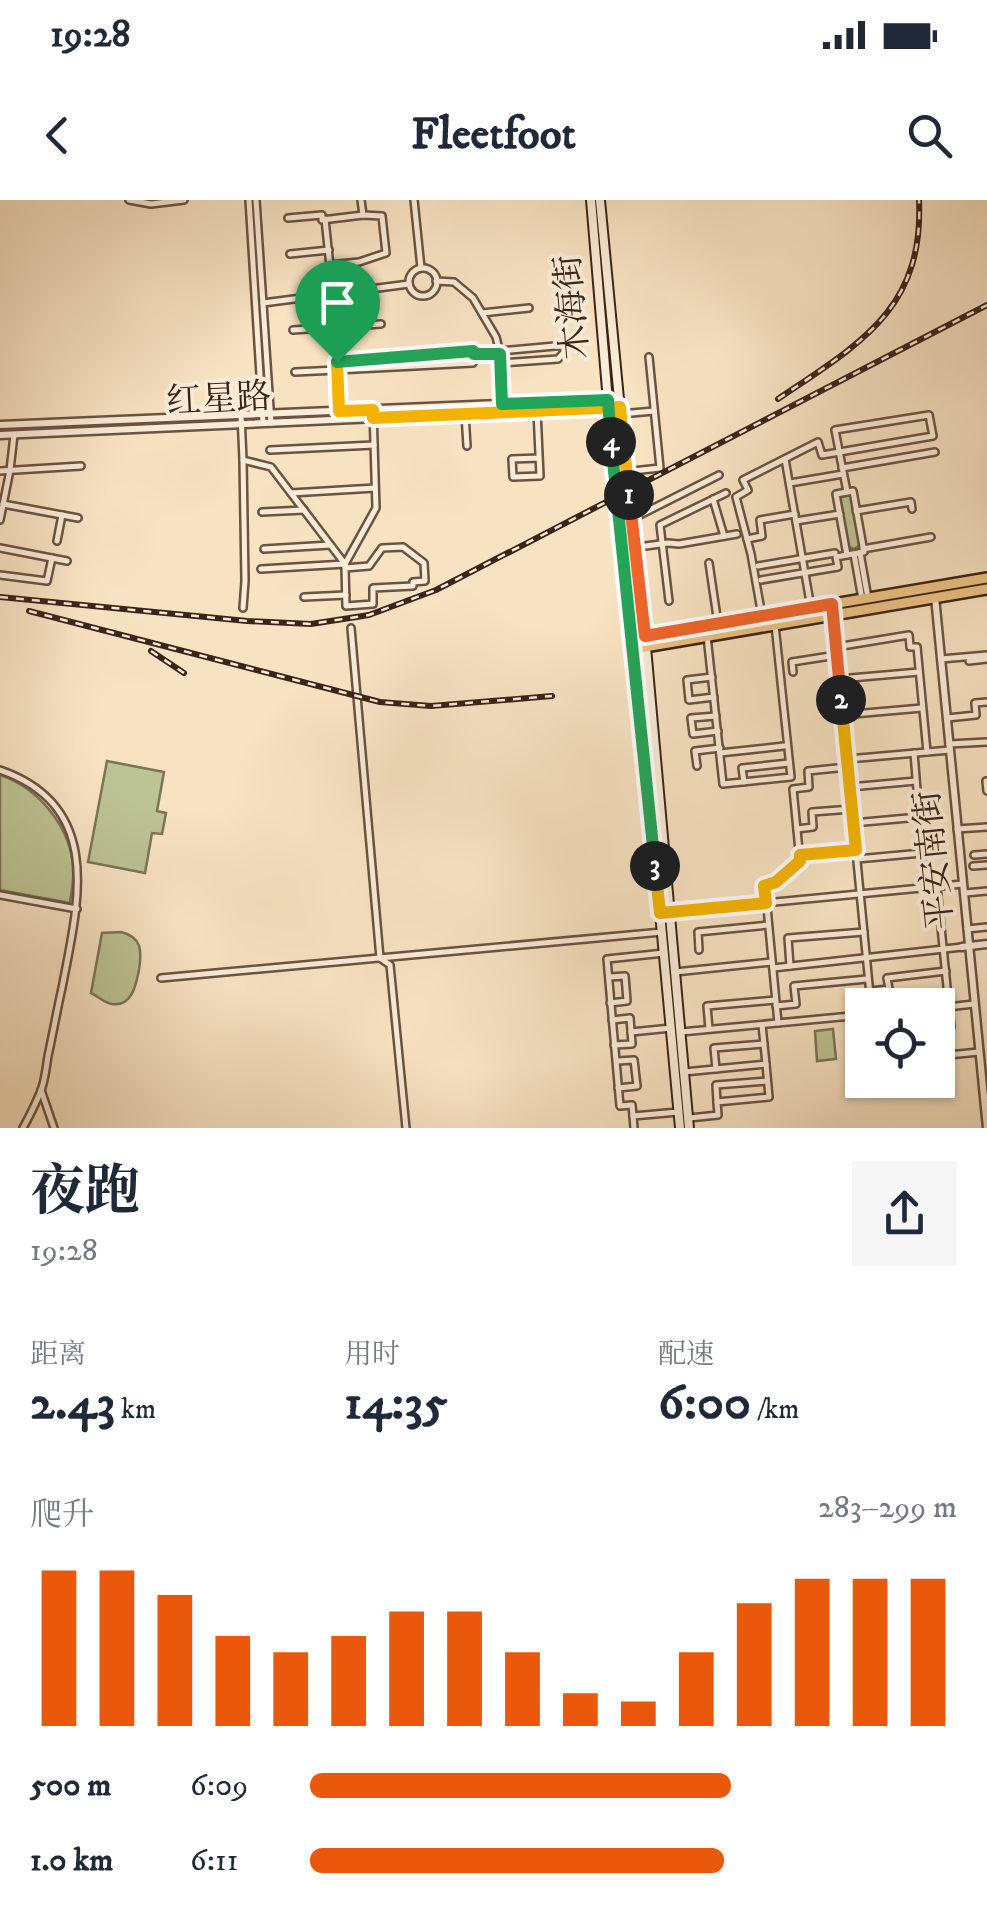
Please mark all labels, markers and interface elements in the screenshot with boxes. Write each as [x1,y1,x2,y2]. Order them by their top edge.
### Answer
text: 19:28 [50,11,130,59]
text: Fleetfoot [411,107,576,163]
icon: back [30,108,85,163]
icon: search [902,108,957,163]
street label: 木海街 [547,253,599,361]
pin [295,260,380,363]
icon: arrive [310,275,365,330]
street label: 红星路 [165,375,273,425]
pin: 4 [586,417,636,467]
text: 4 [603,424,619,459]
pin: 1 [604,470,654,520]
text: 1 [624,477,634,512]
pin: 2 [816,675,866,725]
text: 2 [834,682,848,717]
street label: 平安南街 [906,788,964,932]
pin: 3 [630,841,680,891]
text: 3 [650,848,660,883]
map controls [845,988,955,1098]
button: locate [845,988,955,1098]
text: 夜跑 [30,1159,140,1228]
button: share [852,1161,957,1266]
text: 19:28 [30,1231,98,1271]
text: 距离 [30,1337,86,1372]
text: 用时 [344,1337,400,1372]
text: 配速 [658,1337,714,1372]
text: 2.43 [30,1372,115,1435]
text: 14:35 [344,1372,448,1435]
text: 6:00 [658,1372,751,1435]
text: km [115,1392,156,1427]
text: /km [751,1392,799,1427]
text: 283–299 m [818,1488,957,1528]
text: 爬升 [30,1496,94,1536]
text: 500 m [30,1766,111,1806]
text: 6:09 [190,1766,248,1806]
text: 1.0 km [30,1841,113,1881]
text: 6:11 [190,1841,239,1881]

